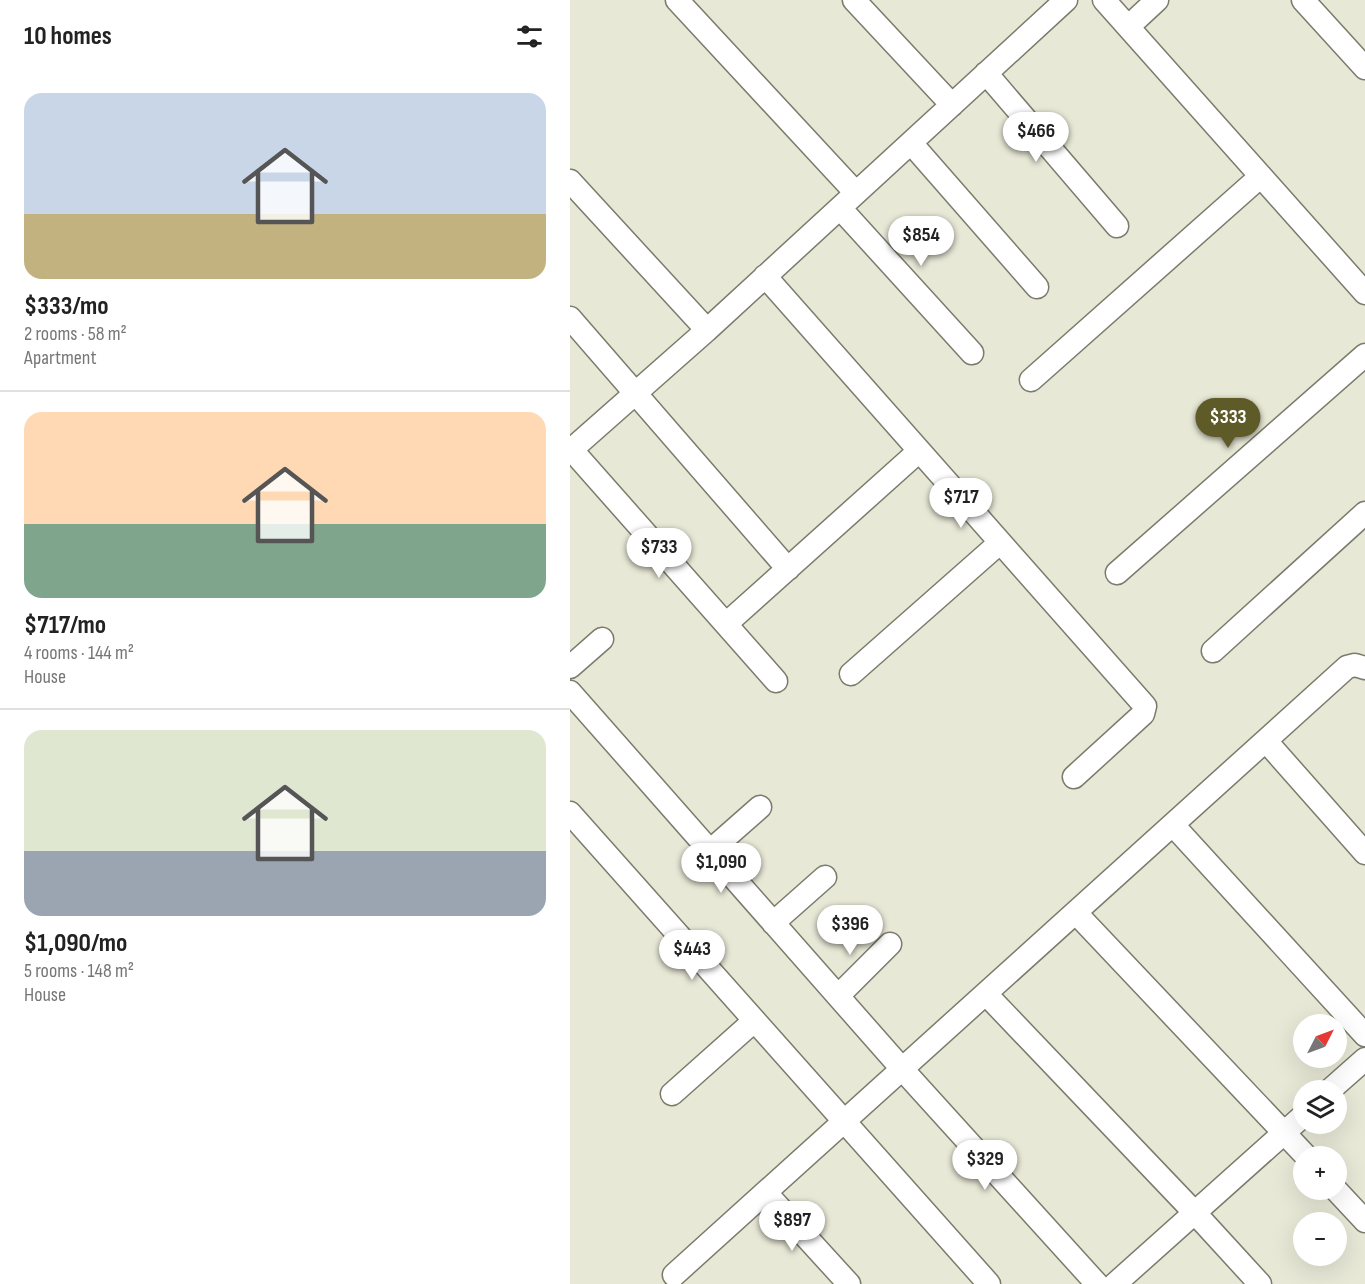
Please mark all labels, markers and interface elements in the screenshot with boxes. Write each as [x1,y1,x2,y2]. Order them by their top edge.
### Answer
icon: filters [513,20,546,53]
text: 10 homes [24,21,112,52]
pin: $466 [1000,112,1072,163]
text: $466 [1017,119,1055,143]
icon: home [231,132,339,240]
pin: $854 [885,216,957,267]
text: $854 [902,223,940,247]
text: $333/mo [24,291,109,322]
text: 2 rooms · 58 m² [24,322,127,346]
text: Apartment [24,346,97,370]
pin: $333 [1192,398,1264,449]
text: $333 [1209,405,1247,429]
icon: home [231,451,339,559]
pin: $717 [925,478,997,529]
text: $717 [943,485,979,509]
pin: $733 [623,528,695,579]
text: $733 [641,535,677,559]
text: $717/mo [24,610,106,641]
text: 4 rooms · 144 m² [24,641,134,665]
text: House [24,665,66,689]
icon: home [231,769,339,877]
pin: $1,090 [672,843,770,894]
text: $1,090 [695,850,747,874]
pin: $396 [814,905,886,956]
text: $396 [831,912,869,936]
text: $1,090/mo [24,928,127,959]
pin: $443 [656,930,728,981]
text: $443 [673,937,711,961]
text: 5 rooms · 148 m² [24,959,134,983]
text: House [24,983,66,1007]
north arrow [1293,1014,1347,1068]
map controls [1293,1014,1347,1266]
button: layers [1293,1080,1347,1134]
pin: $329 [949,1140,1021,1191]
button: + [1293,1146,1347,1200]
text: $329 [966,1147,1004,1171]
pin: $897 [756,1201,828,1252]
text: $897 [773,1208,811,1232]
button: − [1293,1212,1347,1266]

